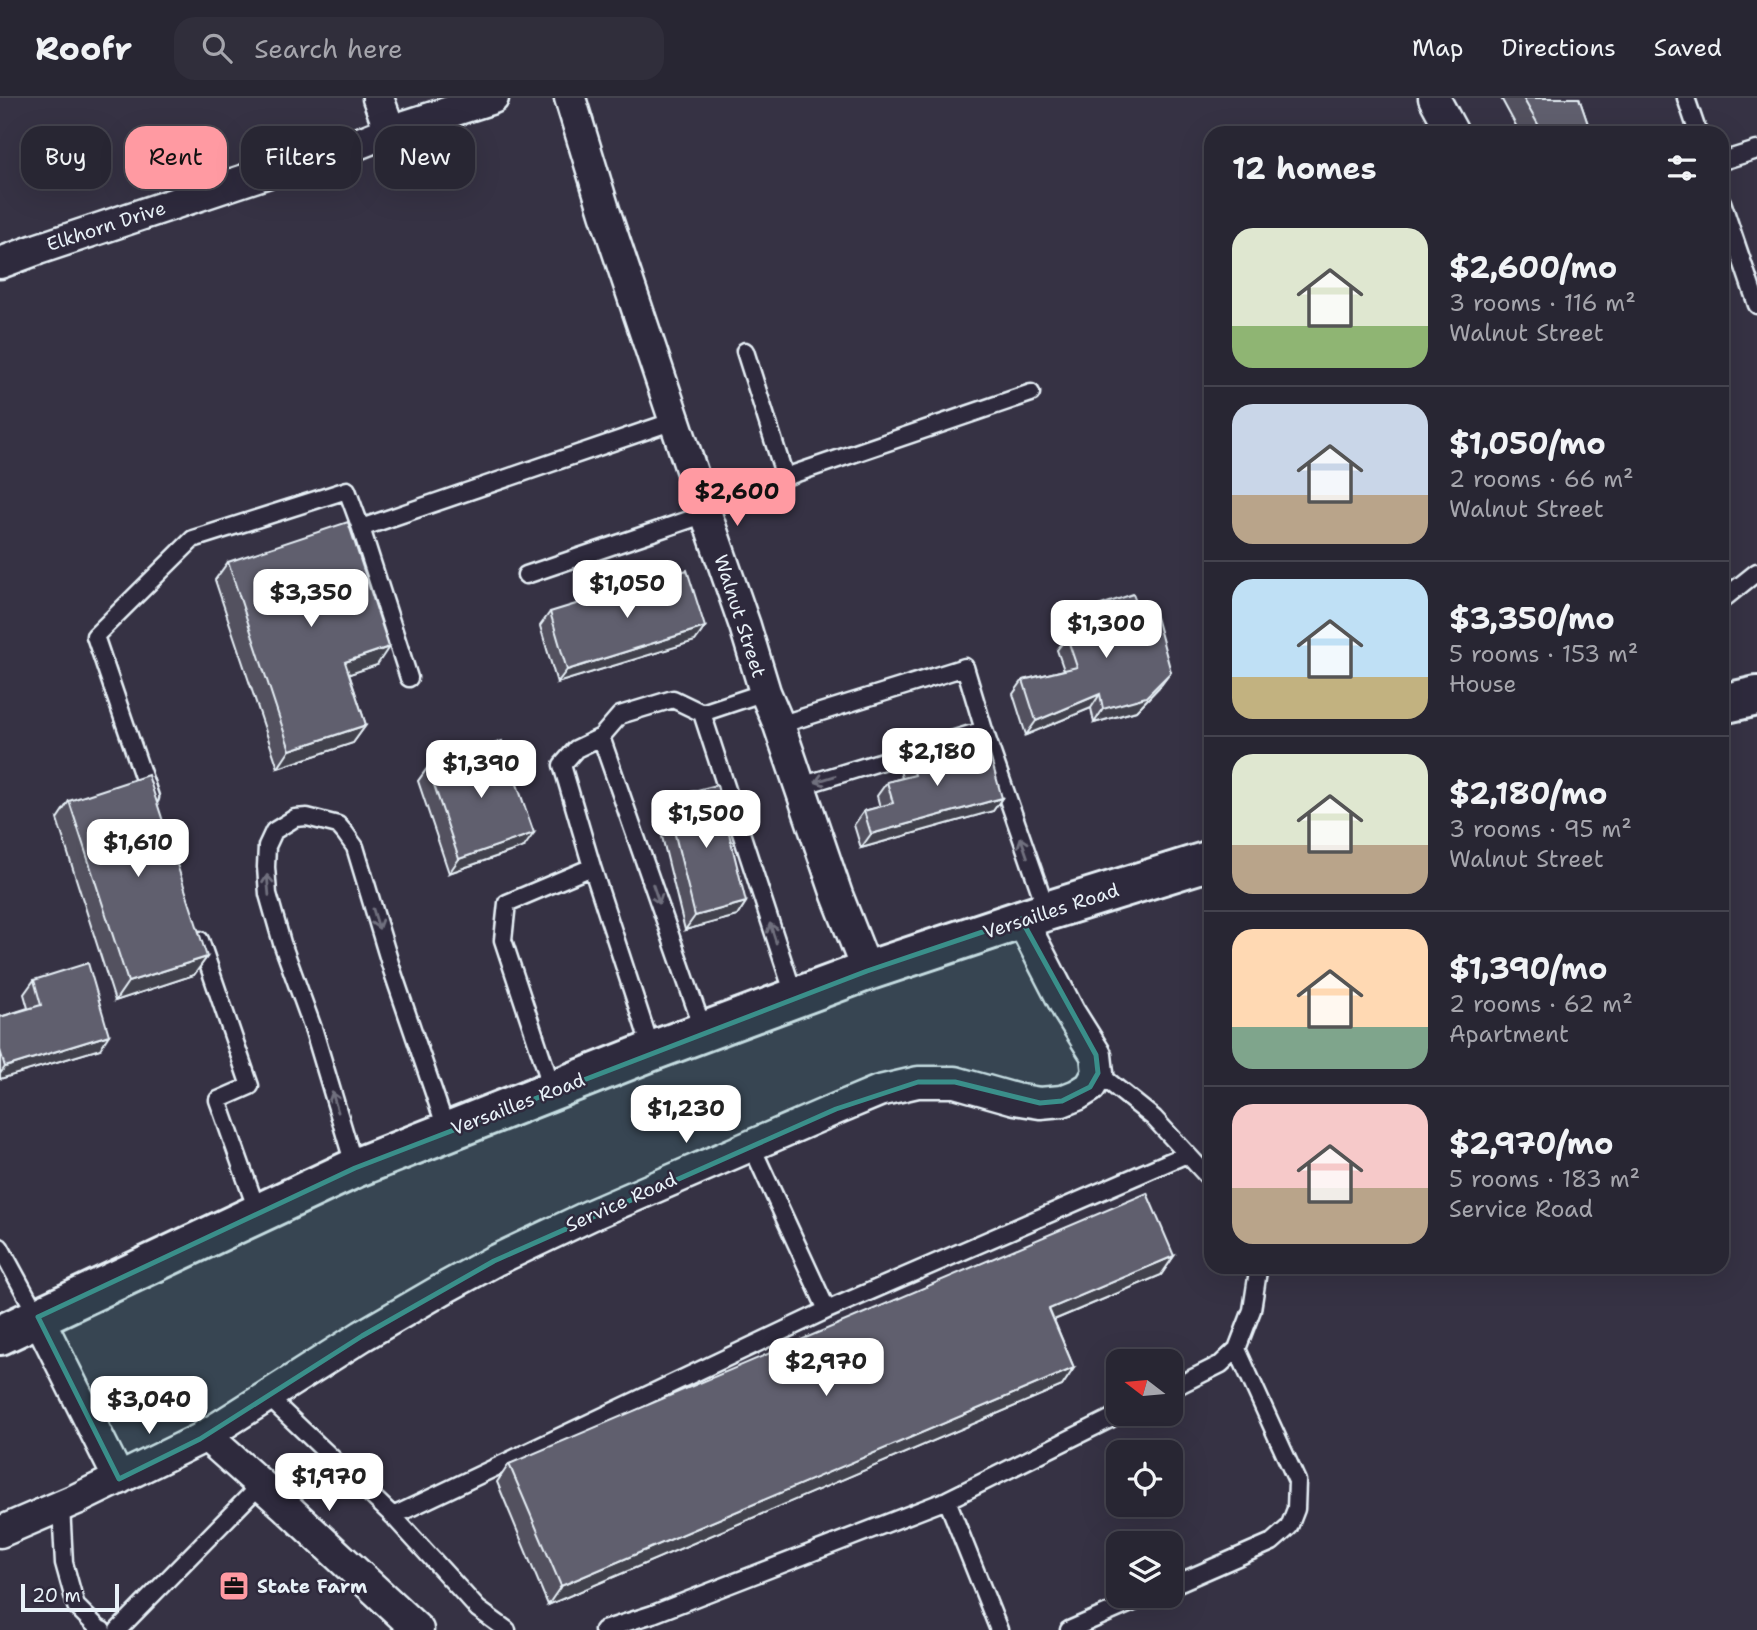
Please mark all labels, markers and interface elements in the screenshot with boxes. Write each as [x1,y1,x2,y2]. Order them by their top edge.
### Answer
search box [174,17,664,80]
text: Roofr [35,26,132,71]
icon: search [198,29,236,67]
text: Search here [254,31,403,66]
text: Map [1412,32,1463,64]
text: Directions [1501,32,1616,64]
text: Saved [1654,32,1722,64]
chip: Buy [21,126,111,189]
chip: Rent [125,126,227,189]
chip: Filters [241,126,361,189]
chip: New [375,126,475,189]
text: 12 homes [1232,148,1376,189]
icon: filters [1663,149,1701,187]
street label: Elkhorn Drive [43,195,169,257]
text: $2,600/mo [1449,247,1617,288]
icon: home [1288,256,1372,340]
text: 3 rooms · 116 m² [1449,288,1636,318]
text: Walnut Street [1449,318,1604,348]
text: $1,050/mo [1449,423,1606,464]
icon: home [1288,432,1372,516]
text: 2 rooms · 66 m² [1449,464,1634,494]
pin: $2,600 [680,468,794,528]
text: $2,600 [694,476,780,506]
text: Walnut Street [1449,494,1604,524]
street label: Walnut Street [708,551,772,681]
pin: $1,050 [570,560,684,620]
text: $1,050 [589,568,665,598]
pin: $3,350 [254,570,368,629]
text: $3,350 [269,577,353,607]
text: $3,350/mo [1449,598,1615,639]
pin: $1,300 [1049,601,1163,660]
icon: home [1288,607,1372,691]
text: $1,300 [1067,608,1145,638]
text: 5 rooms · 153 m² [1449,639,1638,669]
text: House [1449,669,1517,699]
pin: $2,180 [880,728,994,788]
text: $2,180 [898,736,976,766]
pin: $1,390 [424,740,538,800]
text: $1,390 [442,748,520,778]
one-way arrow [814,773,836,786]
text: $2,180/mo [1449,773,1608,814]
icon: home [1288,782,1372,866]
pin: $1,500 [649,790,763,850]
text: $1,500 [667,798,745,828]
text: 3 rooms · 95 m² [1449,814,1632,844]
pin: $1,610 [81,820,195,879]
text: $1,610 [103,827,173,857]
one-way arrow [1017,836,1029,858]
text: Walnut Street [1449,844,1604,874]
one-way arrow [261,875,274,897]
street label: Versailles Road [980,877,1122,945]
one-way arrow [651,883,663,905]
one-way arrow [370,908,383,930]
one-way arrow [766,923,779,945]
text: $1,390/mo [1449,948,1608,989]
icon: home [1288,957,1372,1041]
text: 2 rooms · 62 m² [1449,989,1633,1019]
text: Apartment [1449,1019,1569,1049]
street label: Versailles Road [448,1067,588,1141]
pin: $1,230 [629,1086,743,1145]
one-way arrow [328,1092,341,1114]
text: $1,230 [647,1093,725,1123]
text: $2,970/mo [1449,1123,1614,1164]
icon: home [1288,1132,1372,1216]
text: 5 rooms · 183 m² [1449,1164,1640,1194]
street label: Service Road [562,1166,680,1238]
text: Service Road [1449,1194,1593,1224]
pin: $2,970 [769,1338,883,1398]
text: $2,970 [785,1346,867,1376]
north arrow [1106,1349,1183,1426]
map controls [1106,1349,1183,1608]
pin: $3,040 [92,1376,206,1436]
text: $3,040 [107,1384,191,1414]
button: locate [1106,1440,1183,1517]
pin: $1,970 [272,1454,386,1513]
text: $1,970 [291,1461,367,1491]
button: layers [1106,1531,1183,1608]
office icon: State Farm [217,1569,251,1603]
place label: State Farm [257,1574,367,1599]
scale bar [21,1581,119,1613]
text: 20 m [32,1583,81,1608]

